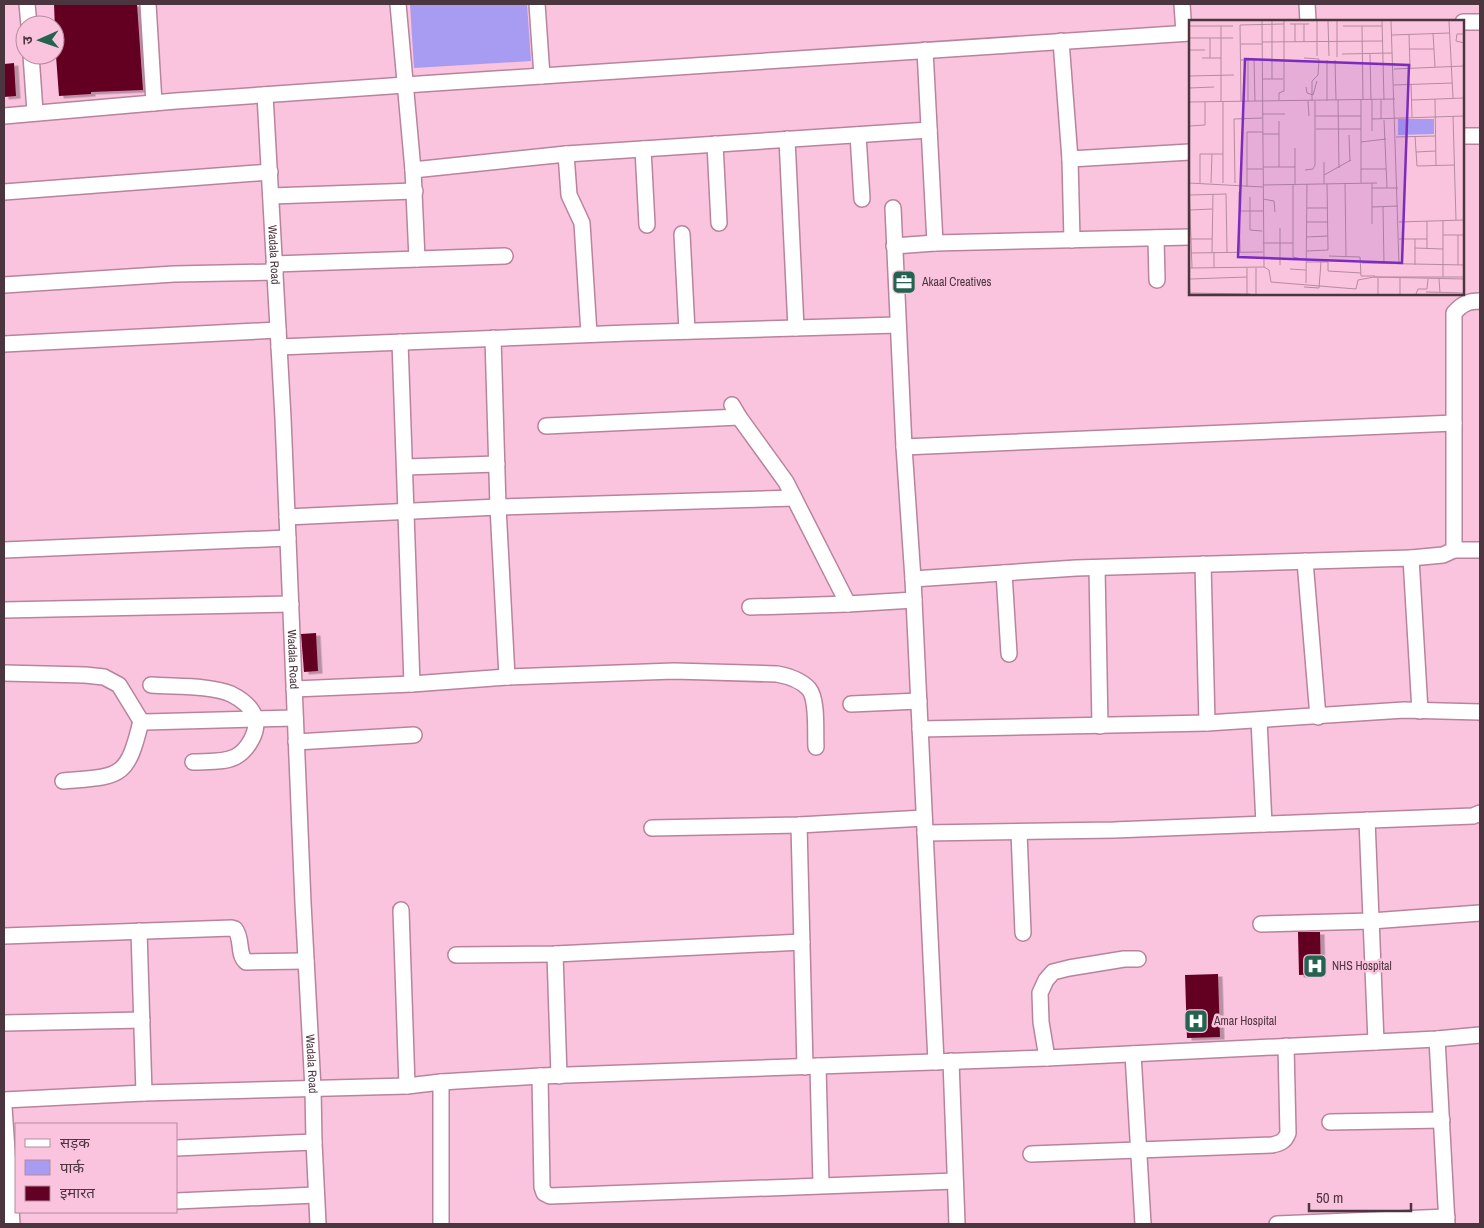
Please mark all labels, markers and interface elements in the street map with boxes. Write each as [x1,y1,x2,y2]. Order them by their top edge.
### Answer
north arrow [15,15,65,65]
inset map [1189,20,1464,295]
text: उ [18,35,36,45]
street label: Wadala Road [264,225,284,285]
office icon: Akaal Creatives [891,269,917,295]
place label: Akaal Creatives [921,274,992,290]
street label: Wadala Road [284,629,302,689]
hospital icon: NHS Hospital [1302,953,1328,979]
place label: NHS Hospital [1332,958,1392,974]
hospital icon: Amar Hospital [1183,1008,1209,1034]
place label: Amar Hospital [1213,1013,1276,1029]
street label: Wadala Road [302,1034,321,1094]
legend [15,1123,178,1213]
text: सड़क [60,1132,90,1153]
text: पार्क [60,1157,84,1178]
scale bar [1309,1180,1412,1212]
text: इमारत [60,1182,95,1203]
text: 50 m [1316,1187,1343,1208]

